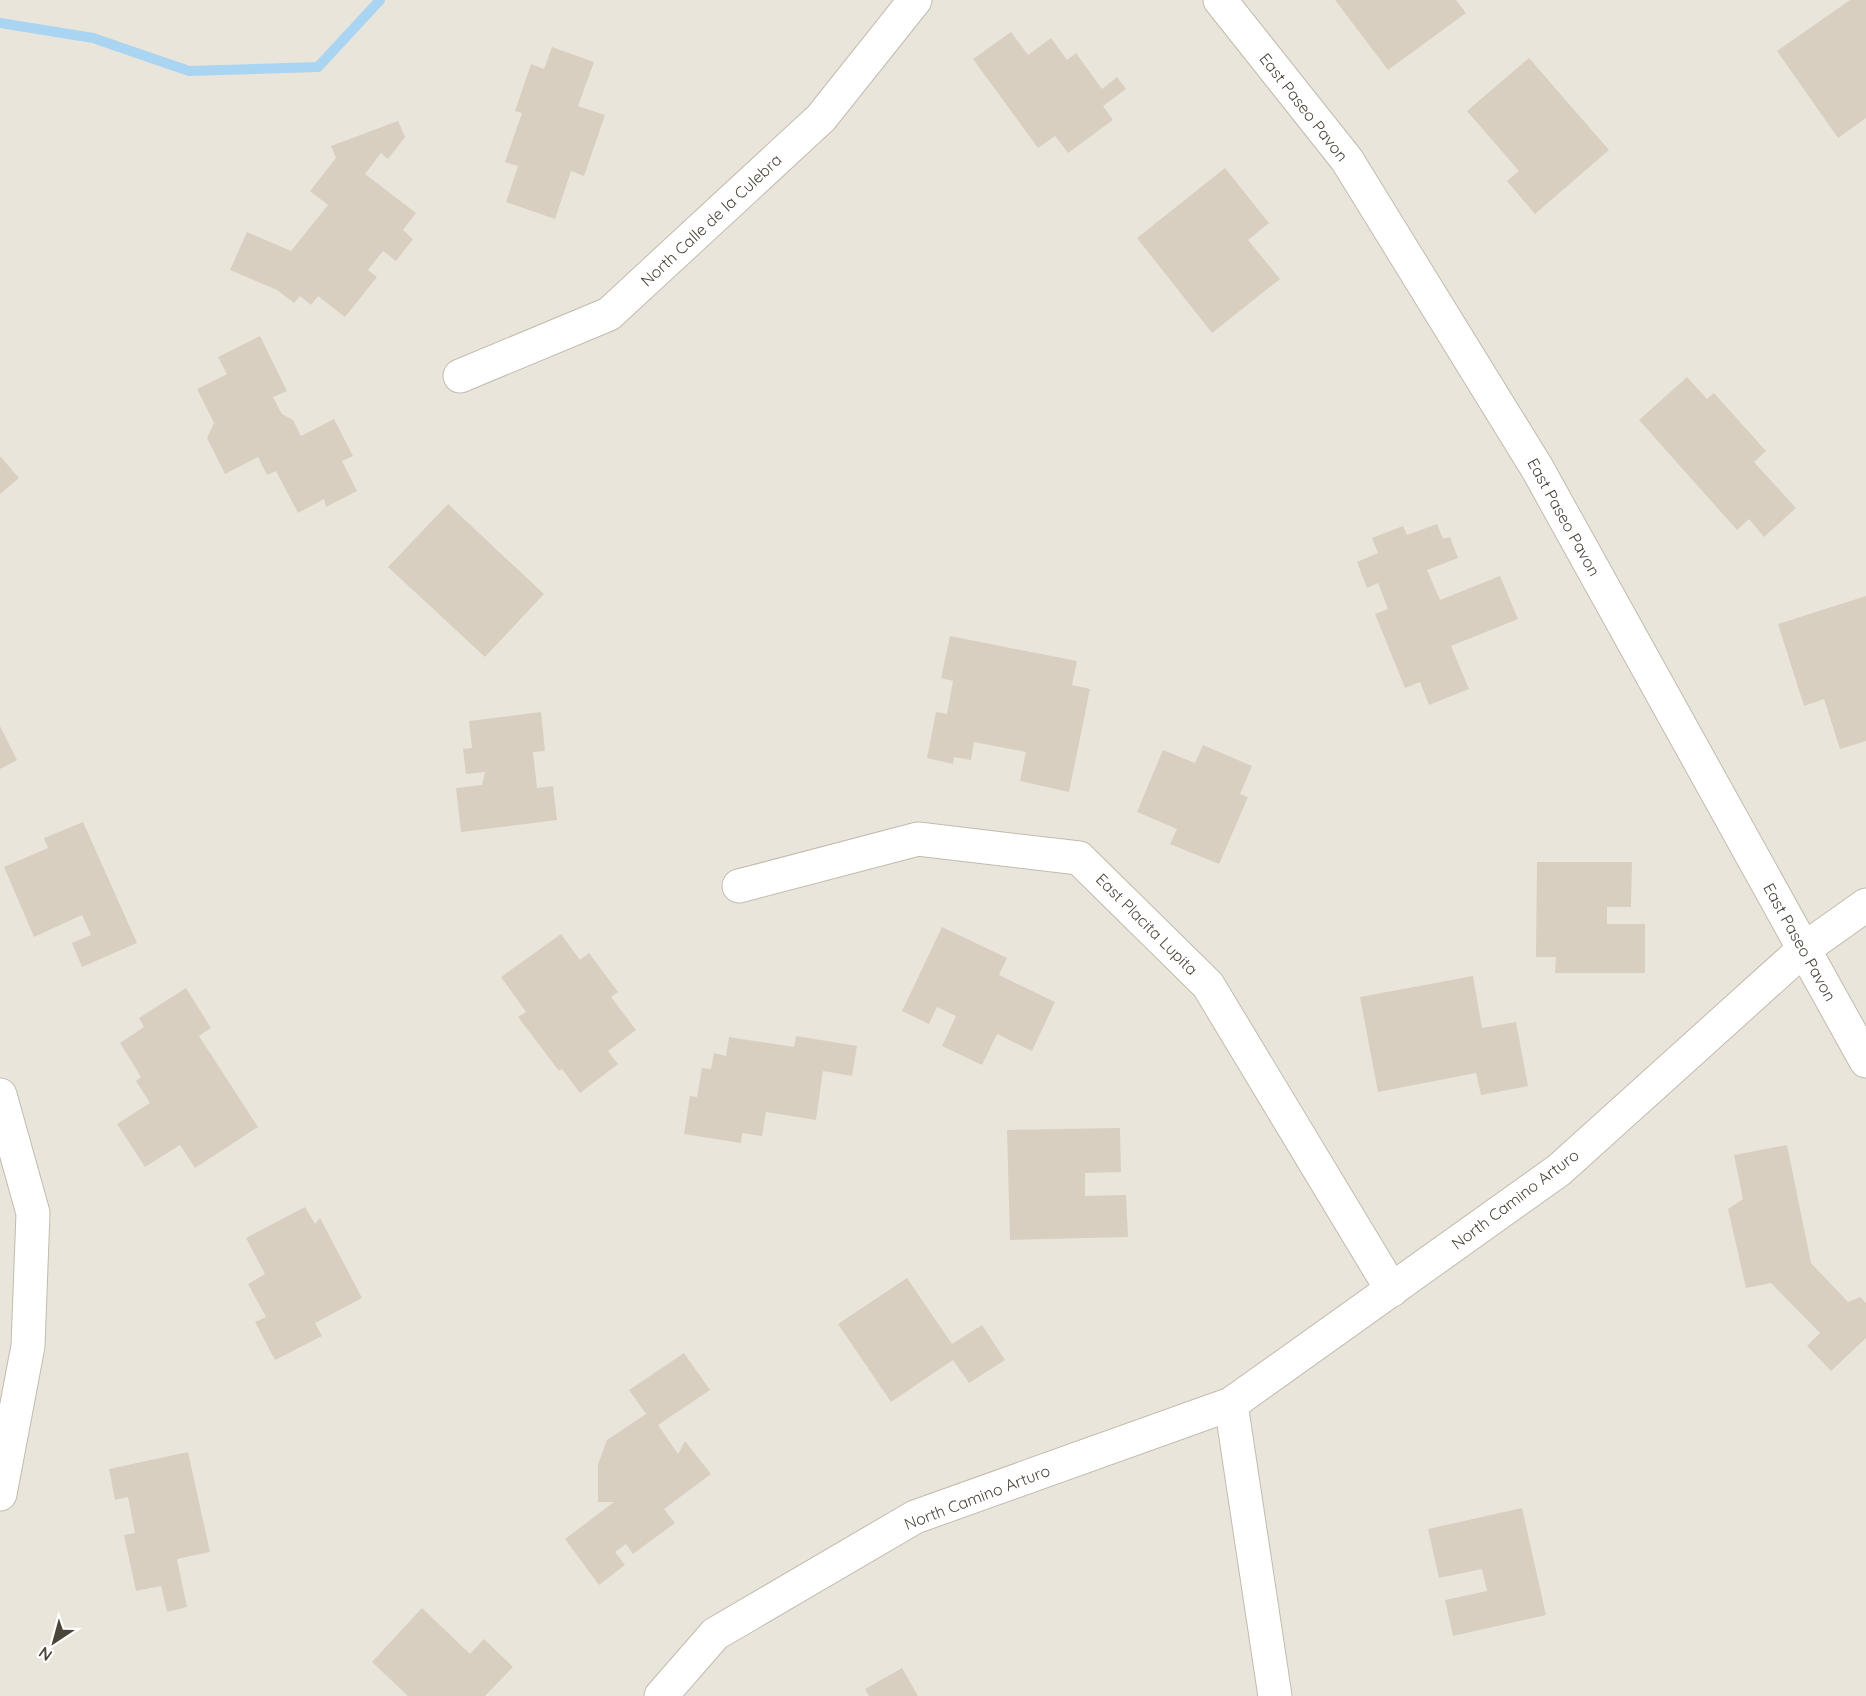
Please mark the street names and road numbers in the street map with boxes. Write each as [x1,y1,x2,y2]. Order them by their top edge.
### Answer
street label: East Paseo Pavon [1255,49,1353,165]
street label: North Calle de la Culebra [636,149,786,291]
street label: East Paseo Pavon [1523,454,1605,580]
street label: East Placita Lupita [1092,869,1202,979]
street label: East Paseo Pavon [1759,879,1841,1005]
street label: North Camino Arturo [1447,1145,1583,1253]
street label: North Camino Arturo [901,1460,1053,1534]

